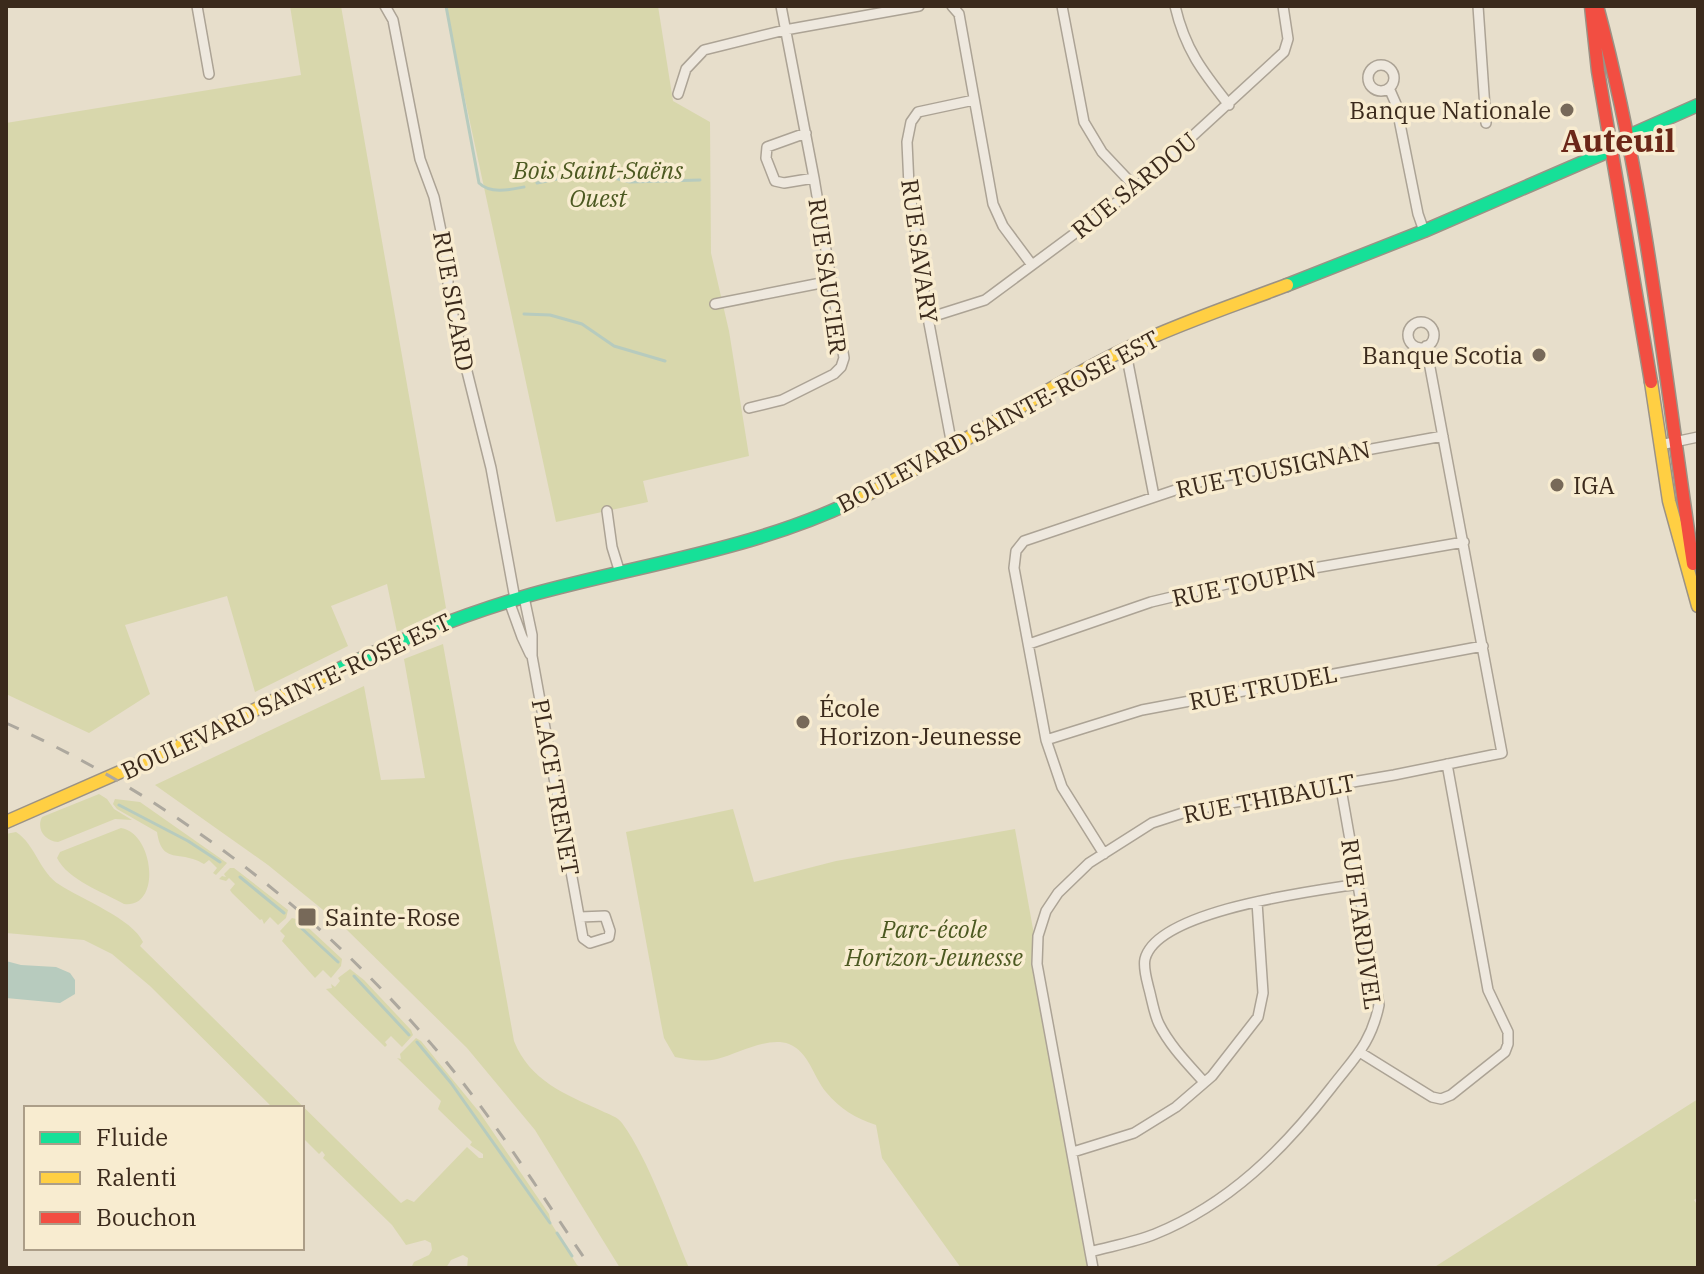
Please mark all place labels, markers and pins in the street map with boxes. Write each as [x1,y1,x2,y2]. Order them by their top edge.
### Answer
place label: Banque Nationale [1349,94,1551,126]
marker: Banque Nationale [1558,101,1576,119]
place label: Banque Scotia [1362,339,1523,371]
marker: Banque Scotia [1530,346,1548,364]
place label: IGA [1573,469,1615,501]
marker: IGA [1548,476,1566,494]
place label: École Horizon-Jeunesse [819,692,1022,752]
marker: École Horizon-Jeunesse [794,713,812,731]
place label: Sainte-Rose [325,901,460,933]
marker: Sainte-Rose [296,906,318,928]

